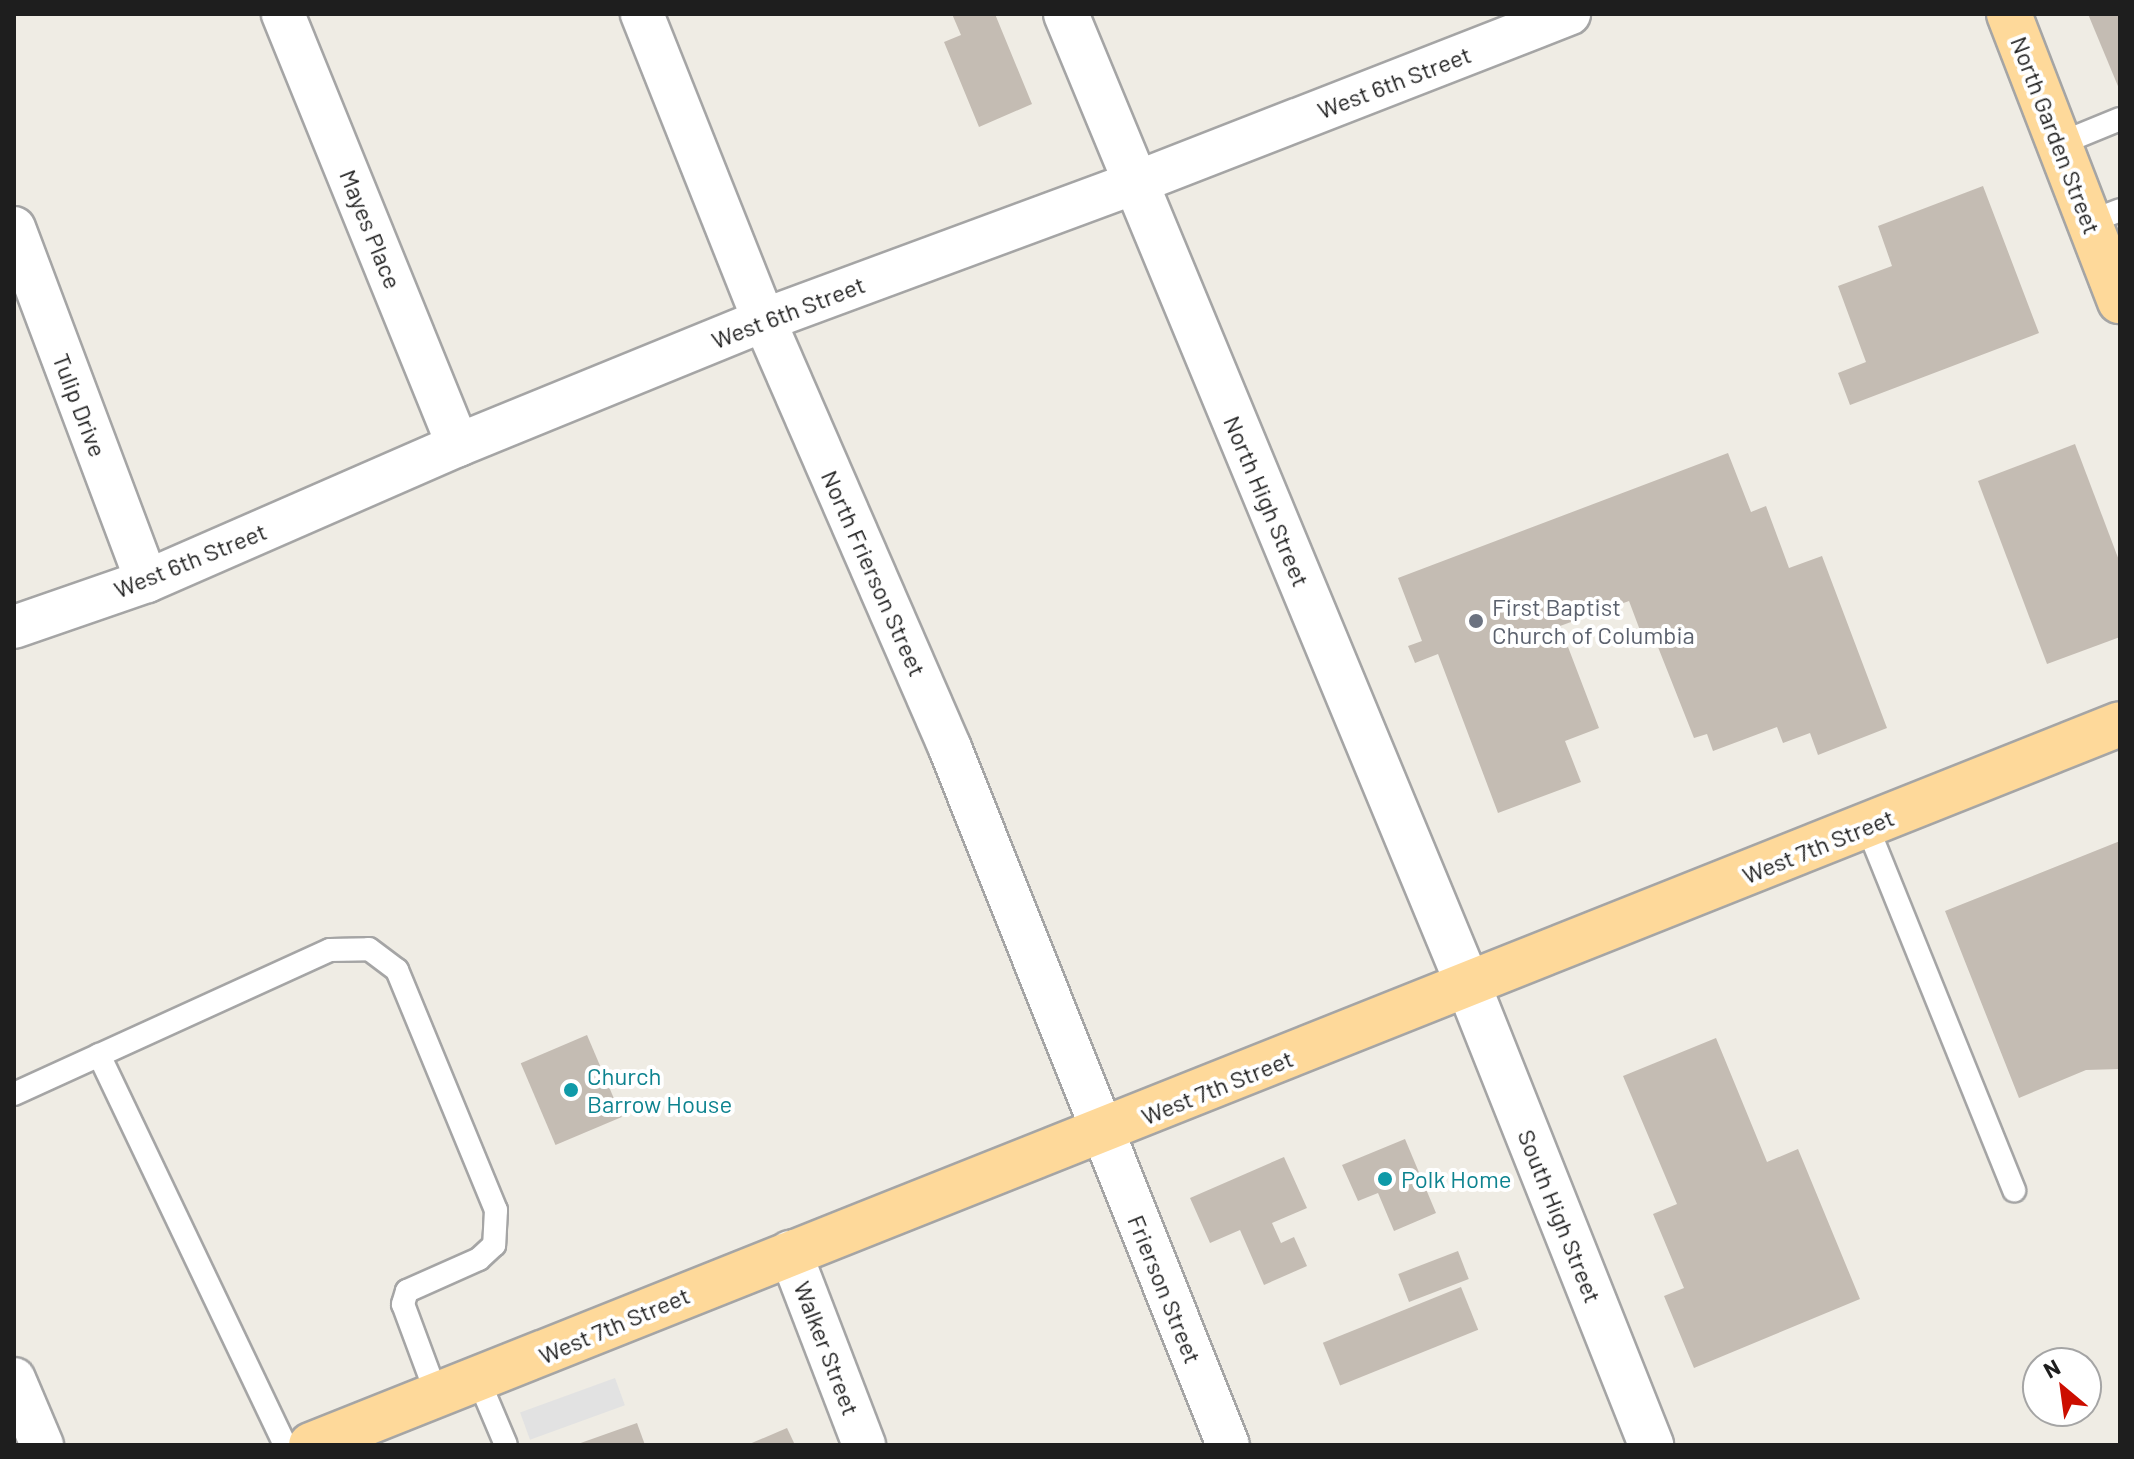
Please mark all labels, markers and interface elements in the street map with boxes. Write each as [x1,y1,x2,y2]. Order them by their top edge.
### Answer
street label: North Garden Street [2005,32,2107,238]
street label: West 6th Street [1313,40,1475,124]
street label: Mayes Place [334,165,408,293]
street label: West 6th Street [707,270,869,354]
street label: Tulip Drive [47,349,113,461]
street label: North High Street [1218,411,1316,591]
street label: North Frierson Street [816,466,932,680]
street label: West 6th Street [110,516,270,604]
place label: First Baptist Church of Columbia [1492,593,1695,649]
marker: First Baptist Church of Columbia [1467,612,1485,630]
street label: West 7th Street [1738,803,1898,889]
street label: West 7th Street [1137,1044,1297,1130]
place label: Church Barrow House [587,1062,732,1118]
marker: Church Barrow House [562,1081,580,1099]
street label: South High Street [1512,1125,1608,1307]
place label: Polk Home [1401,1165,1511,1193]
marker: Polk Home [1376,1170,1394,1188]
street label: Frierson Street [1122,1211,1208,1367]
street label: Walker Street [788,1277,866,1419]
street label: West 7th Street [534,1280,694,1370]
north arrow [2022,1347,2102,1427]
text: N [2039,1353,2064,1383]

